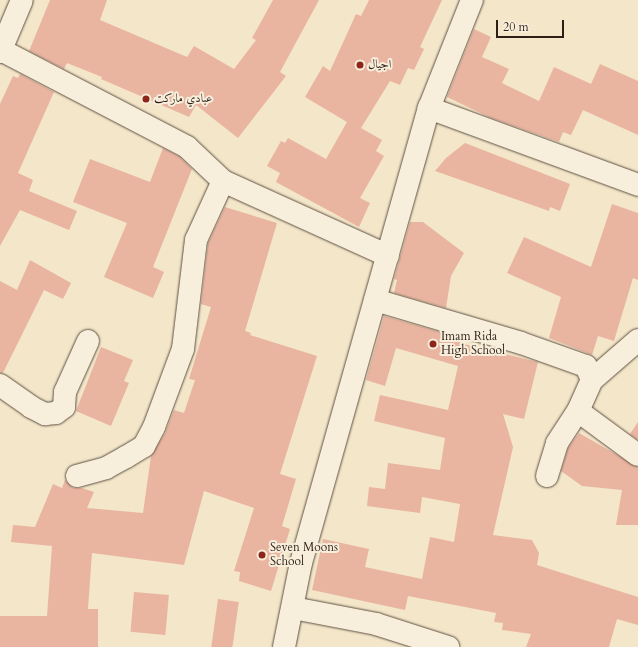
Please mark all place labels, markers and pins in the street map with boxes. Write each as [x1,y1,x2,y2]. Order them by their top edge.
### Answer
place label: اجيال [368,58,391,72]
marker: اجيال [355,60,365,70]
place label: عبادي ماركت [154,92,212,106]
marker: عبادي ماركت [141,94,151,104]
place label: Imam Rida High School [441,330,505,358]
marker: Imam Rida High School [428,339,438,349]
place label: Seven Moons School [270,541,338,569]
marker: Seven Moons School [257,550,267,560]

